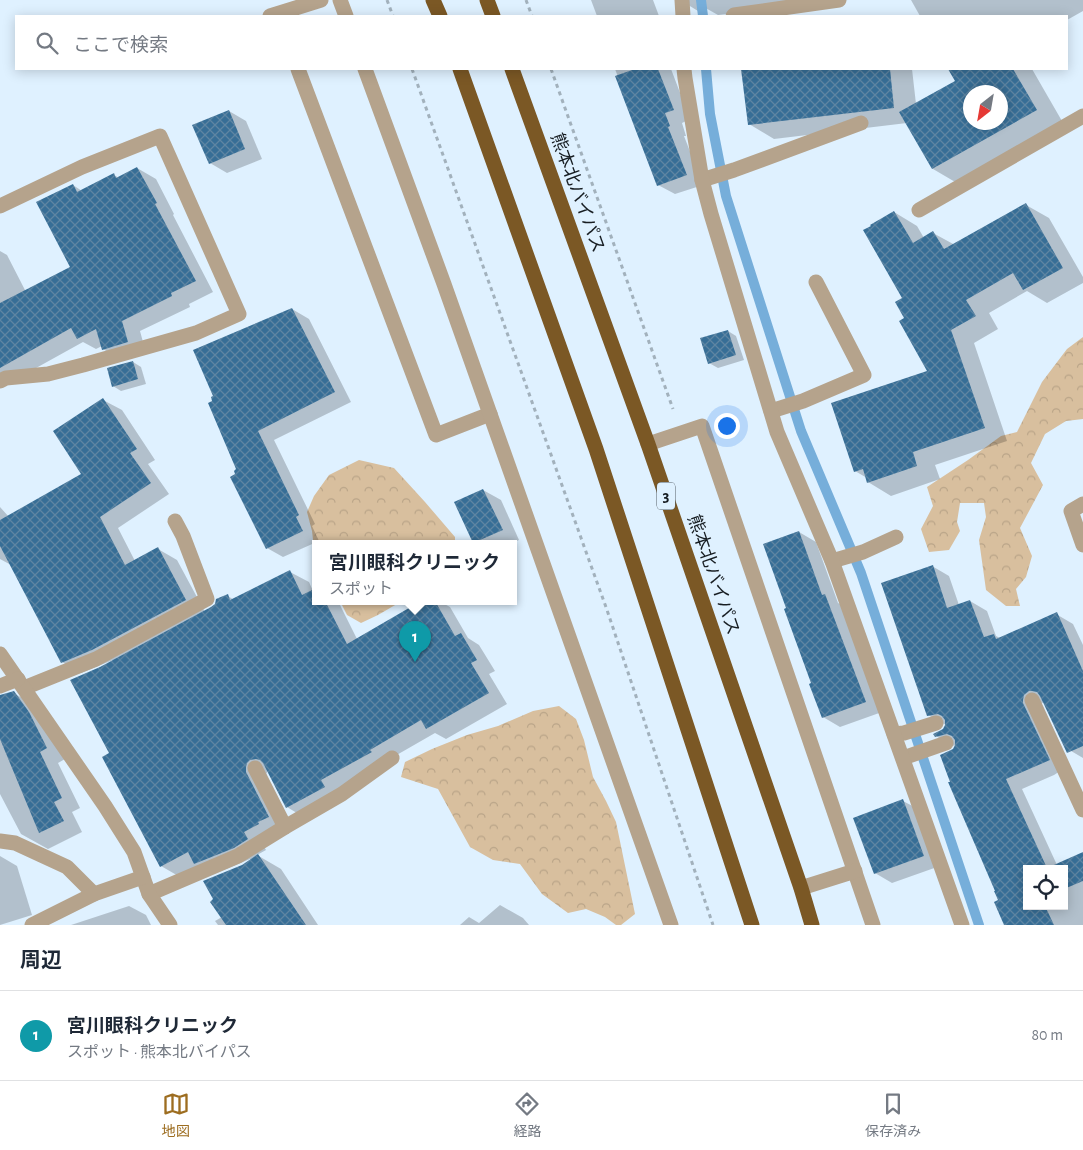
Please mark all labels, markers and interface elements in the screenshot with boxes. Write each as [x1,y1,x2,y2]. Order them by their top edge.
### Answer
search box [15,15,1068,70]
icon: search [33,29,61,57]
text: ここで検索 [73,36,168,55]
north arrow [963,85,1008,130]
street label: 熊本北バイパス [547,130,609,255]
your location [714,413,740,439]
road number: 3 [657,482,675,510]
street label: 熊本北バイパス [684,512,744,637]
popup [312,540,517,605]
text: 宮川眼科クリニック [329,554,500,573]
text: スポット [329,581,393,597]
pin: 1 [399,621,431,662]
map controls [1023,865,1068,910]
button: locate [1023,865,1068,910]
text: 周辺 [20,950,62,971]
text: 宮川眼科クリニック [67,1017,238,1036]
text: 1 [33,1027,39,1043]
text: 80 m [1032,1027,1063,1043]
text: スポット · 熊本北バイパス [67,1044,252,1060]
tab: 地図 [162,1090,190,1141]
tab: 経路 [513,1090,541,1141]
tab: 保存済み [865,1090,921,1141]

